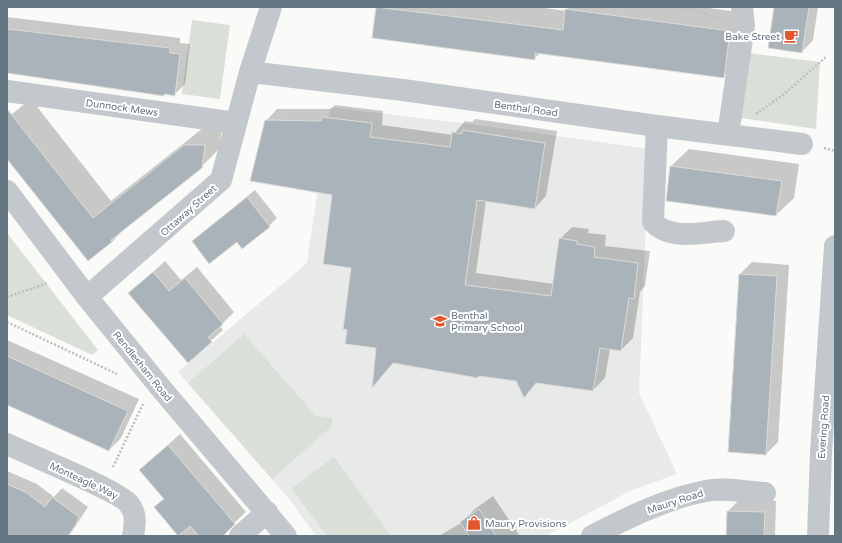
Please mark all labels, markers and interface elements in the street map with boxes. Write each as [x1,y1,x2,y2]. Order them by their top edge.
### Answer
cafe icon: Bake Street [783,28,799,44]
place label: Bake Street [725,31,780,43]
street label: Dunnock Mews [85,97,159,119]
street label: Benthal Road [493,99,559,119]
street label: Ottaway Street [158,182,219,239]
place label: Benthal Primary School [451,310,523,334]
school or university icon: Benthal Primary School [432,313,448,329]
street label: Rendlesham Road [110,329,174,404]
street label: Evering Road [816,395,832,459]
street label: Monteagle Way [47,460,120,502]
street label: Maury Road [646,487,705,517]
shop icon: Maury Provisions [466,515,482,531]
place label: Maury Provisions [485,518,567,530]

